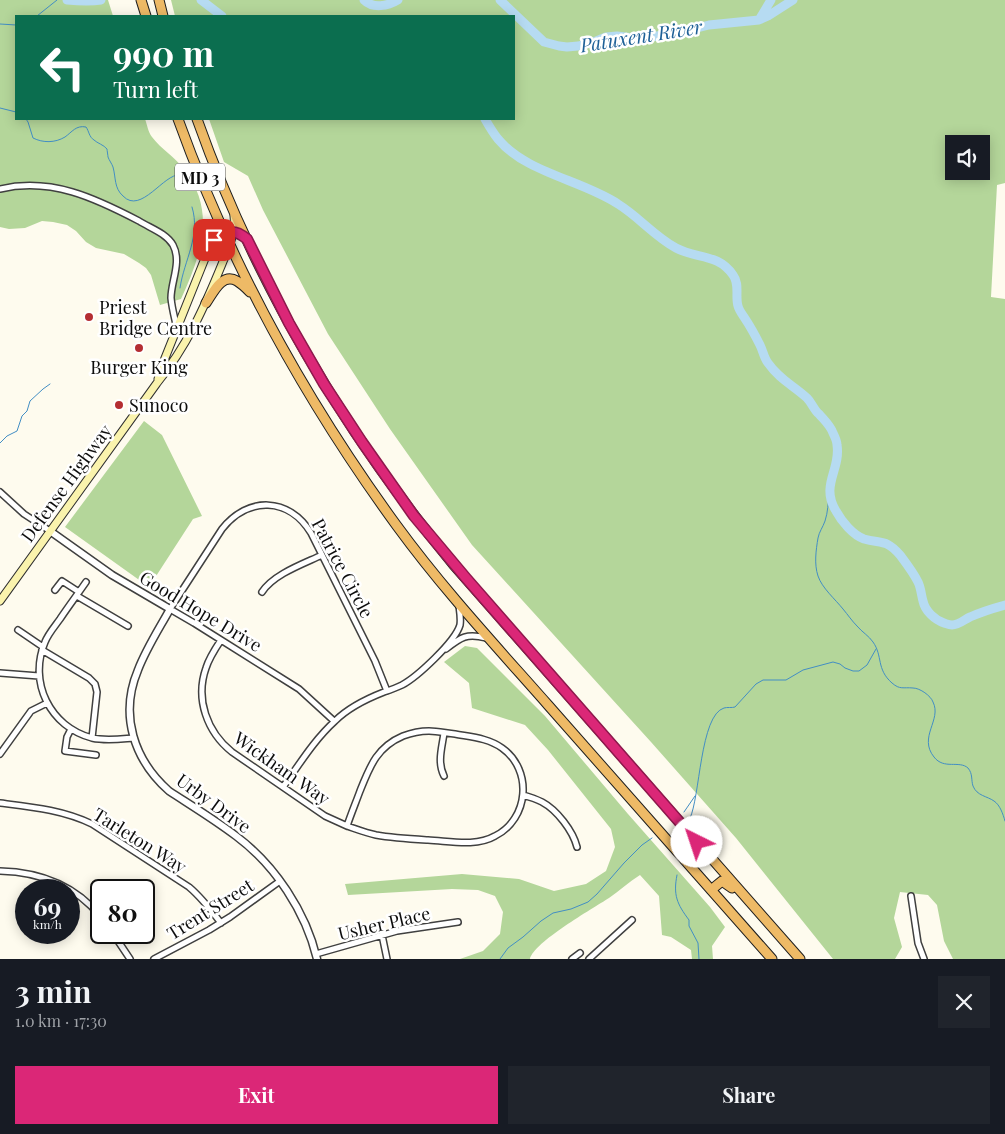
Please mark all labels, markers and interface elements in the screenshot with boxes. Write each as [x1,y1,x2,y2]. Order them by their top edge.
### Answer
water label: Patuxent River [577,12,705,58]
text: 990 m [113,29,214,76]
icon: left [30,35,95,100]
text: Turn left [113,74,198,104]
map controls [945,135,990,180]
button: sound [945,135,990,180]
road number: MD 3 [175,163,225,190]
pin [193,219,235,261]
icon: arrive [200,226,228,254]
place label: Priest Bridge Centre [99,295,212,340]
marker: Priest Bridge Centre [83,311,95,323]
marker: Burger King [133,342,145,354]
place label: Burger King [90,355,188,379]
place label: Sunoco [129,393,189,417]
marker: Sunoco [113,399,125,411]
street label: Defense Highway [15,419,117,547]
street label: Patrice Circle [307,514,379,622]
street label: Good Hope Drive [135,565,267,657]
street label: Wickham Way [228,725,335,810]
street label: Urby Drive [172,768,256,838]
street label: Tarleton Way [89,802,191,878]
position arrow [670,815,722,867]
street label: Trent Street [162,873,258,945]
speed limit sign: 80 [90,879,155,944]
text: 69 [34,889,61,922]
street label: Usher Place [335,901,433,945]
text: km/h [33,916,62,932]
text: 3 min [15,971,91,1011]
button: close [938,976,990,1028]
text: 1.0 km · 17:30 [15,1010,107,1031]
button: Exit [15,1066,498,1124]
button: Share [508,1066,990,1124]

